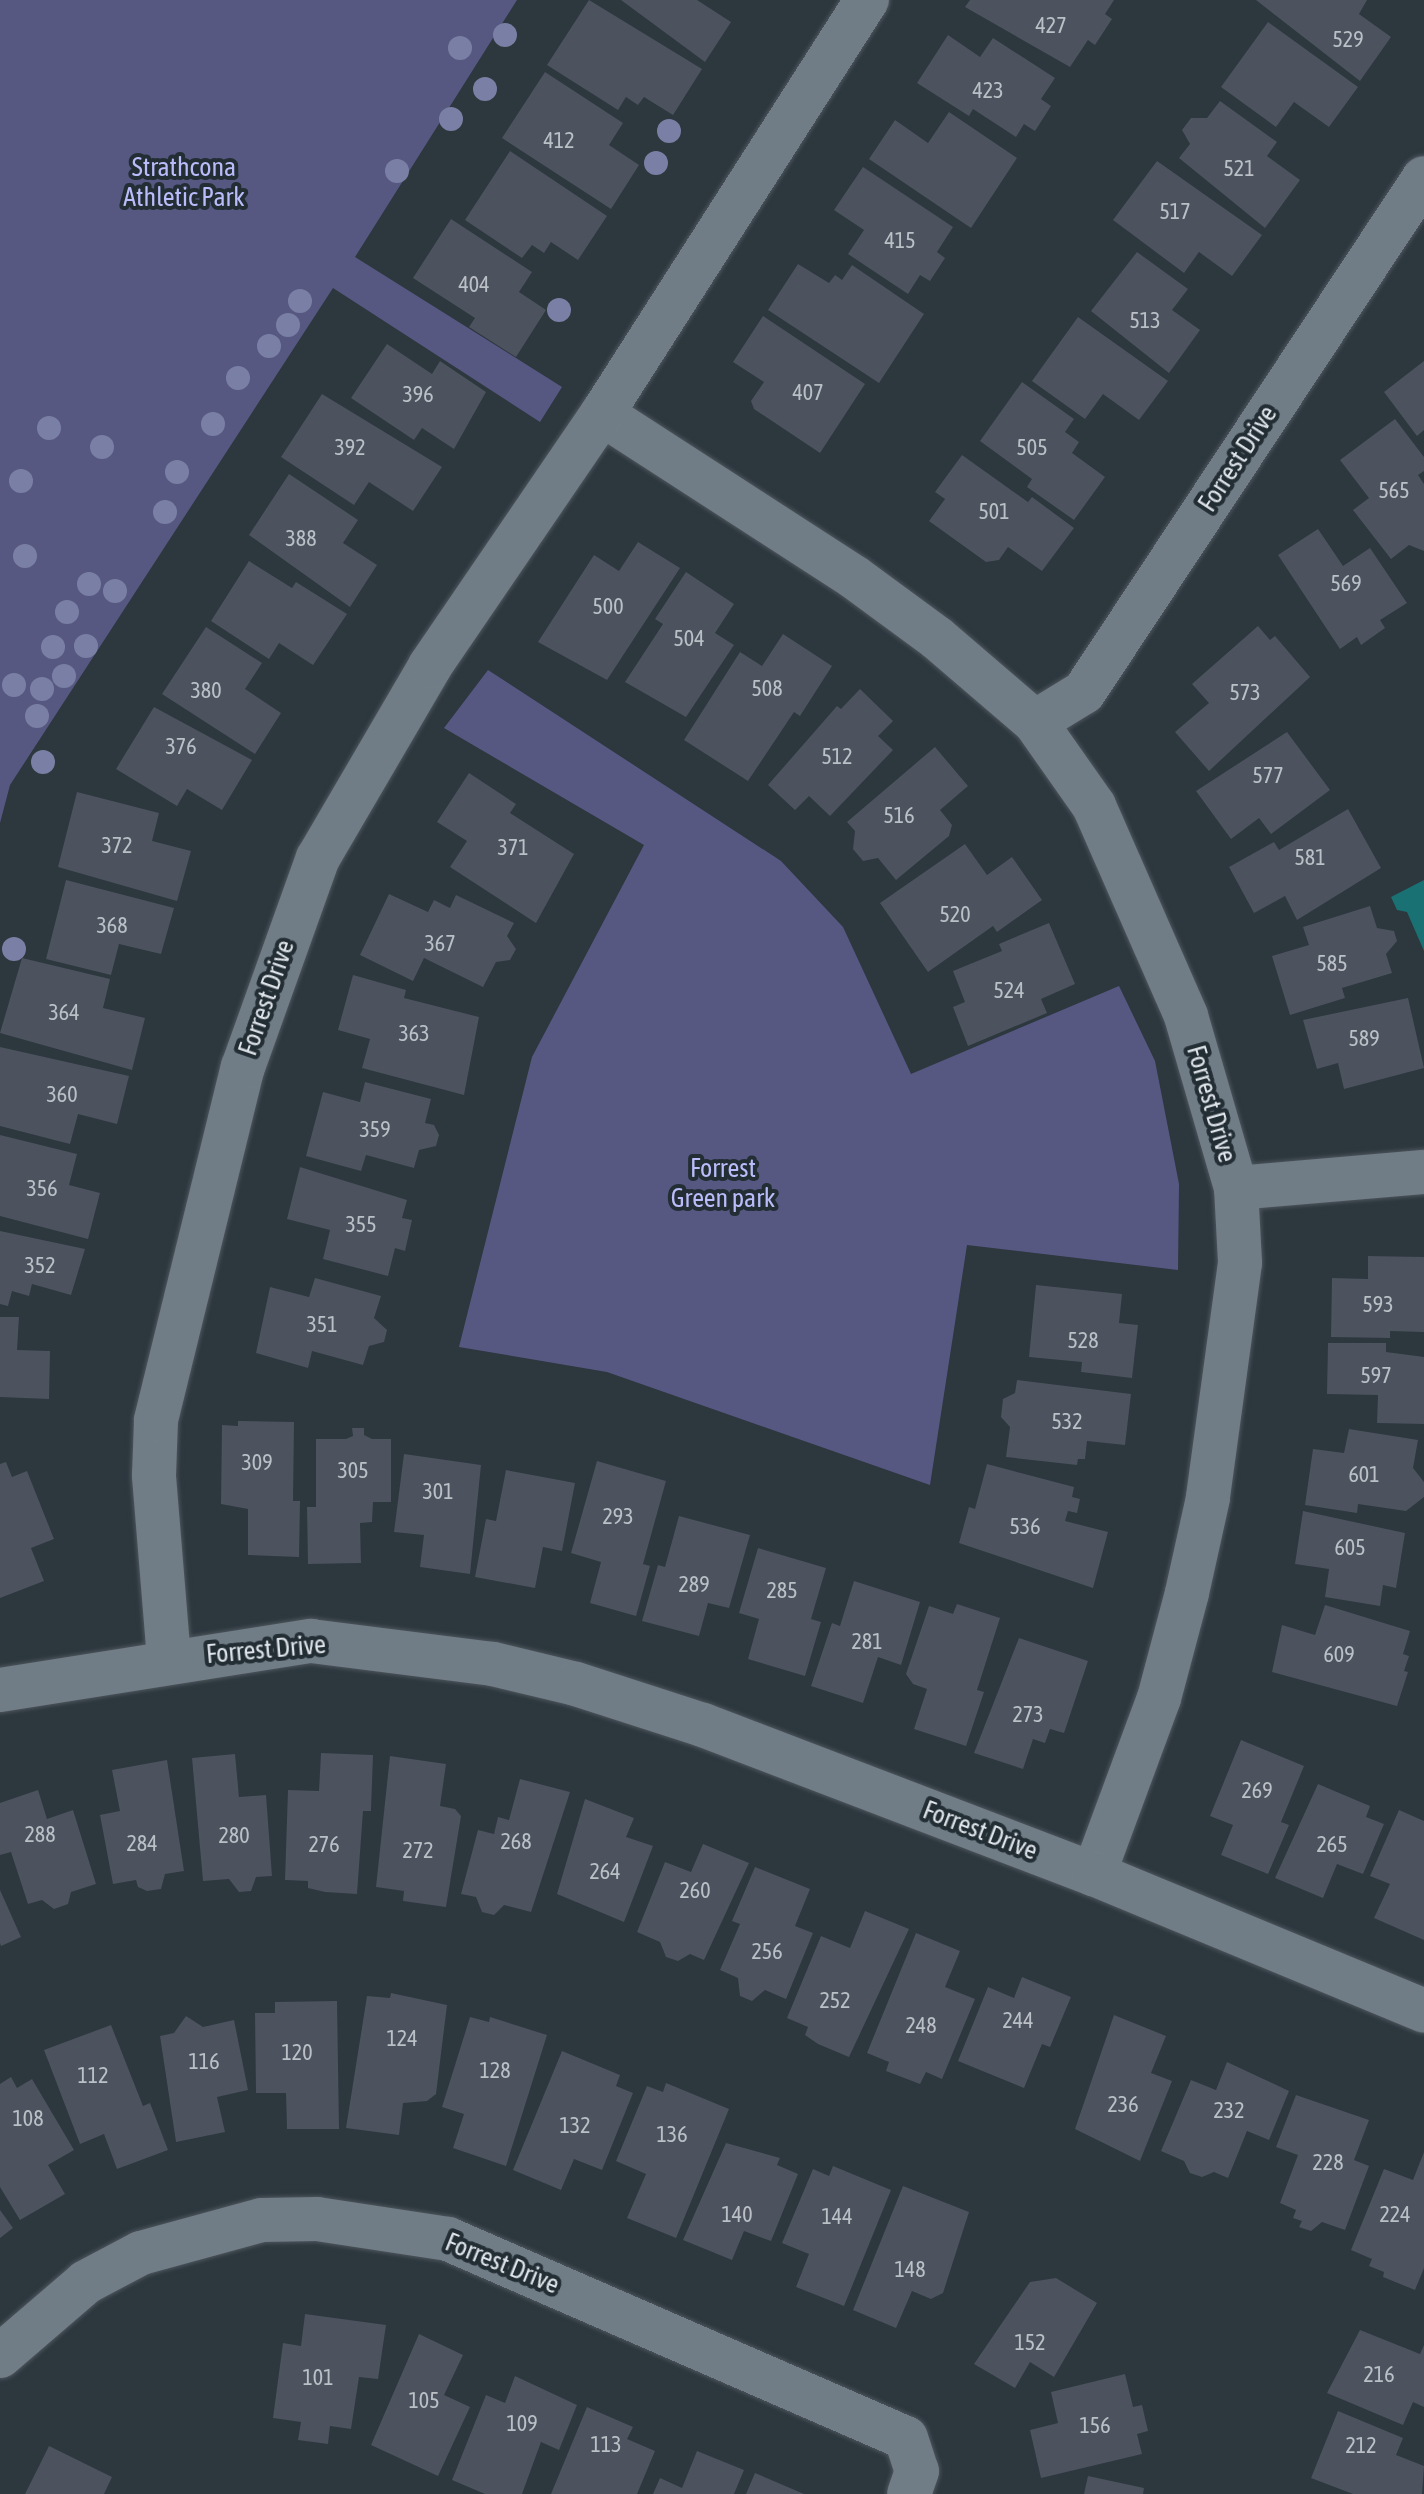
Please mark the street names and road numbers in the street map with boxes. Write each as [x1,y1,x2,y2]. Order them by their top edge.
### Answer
street label: Forrest Drive [1192,400,1284,518]
street label: Forrest Drive [233,936,301,1060]
street label: Forrest Drive [1179,1042,1243,1166]
street label: Forrest Drive [205,1629,327,1671]
street label: Forrest Drive [918,1795,1042,1867]
street label: Forrest Drive [441,2227,563,2301]

